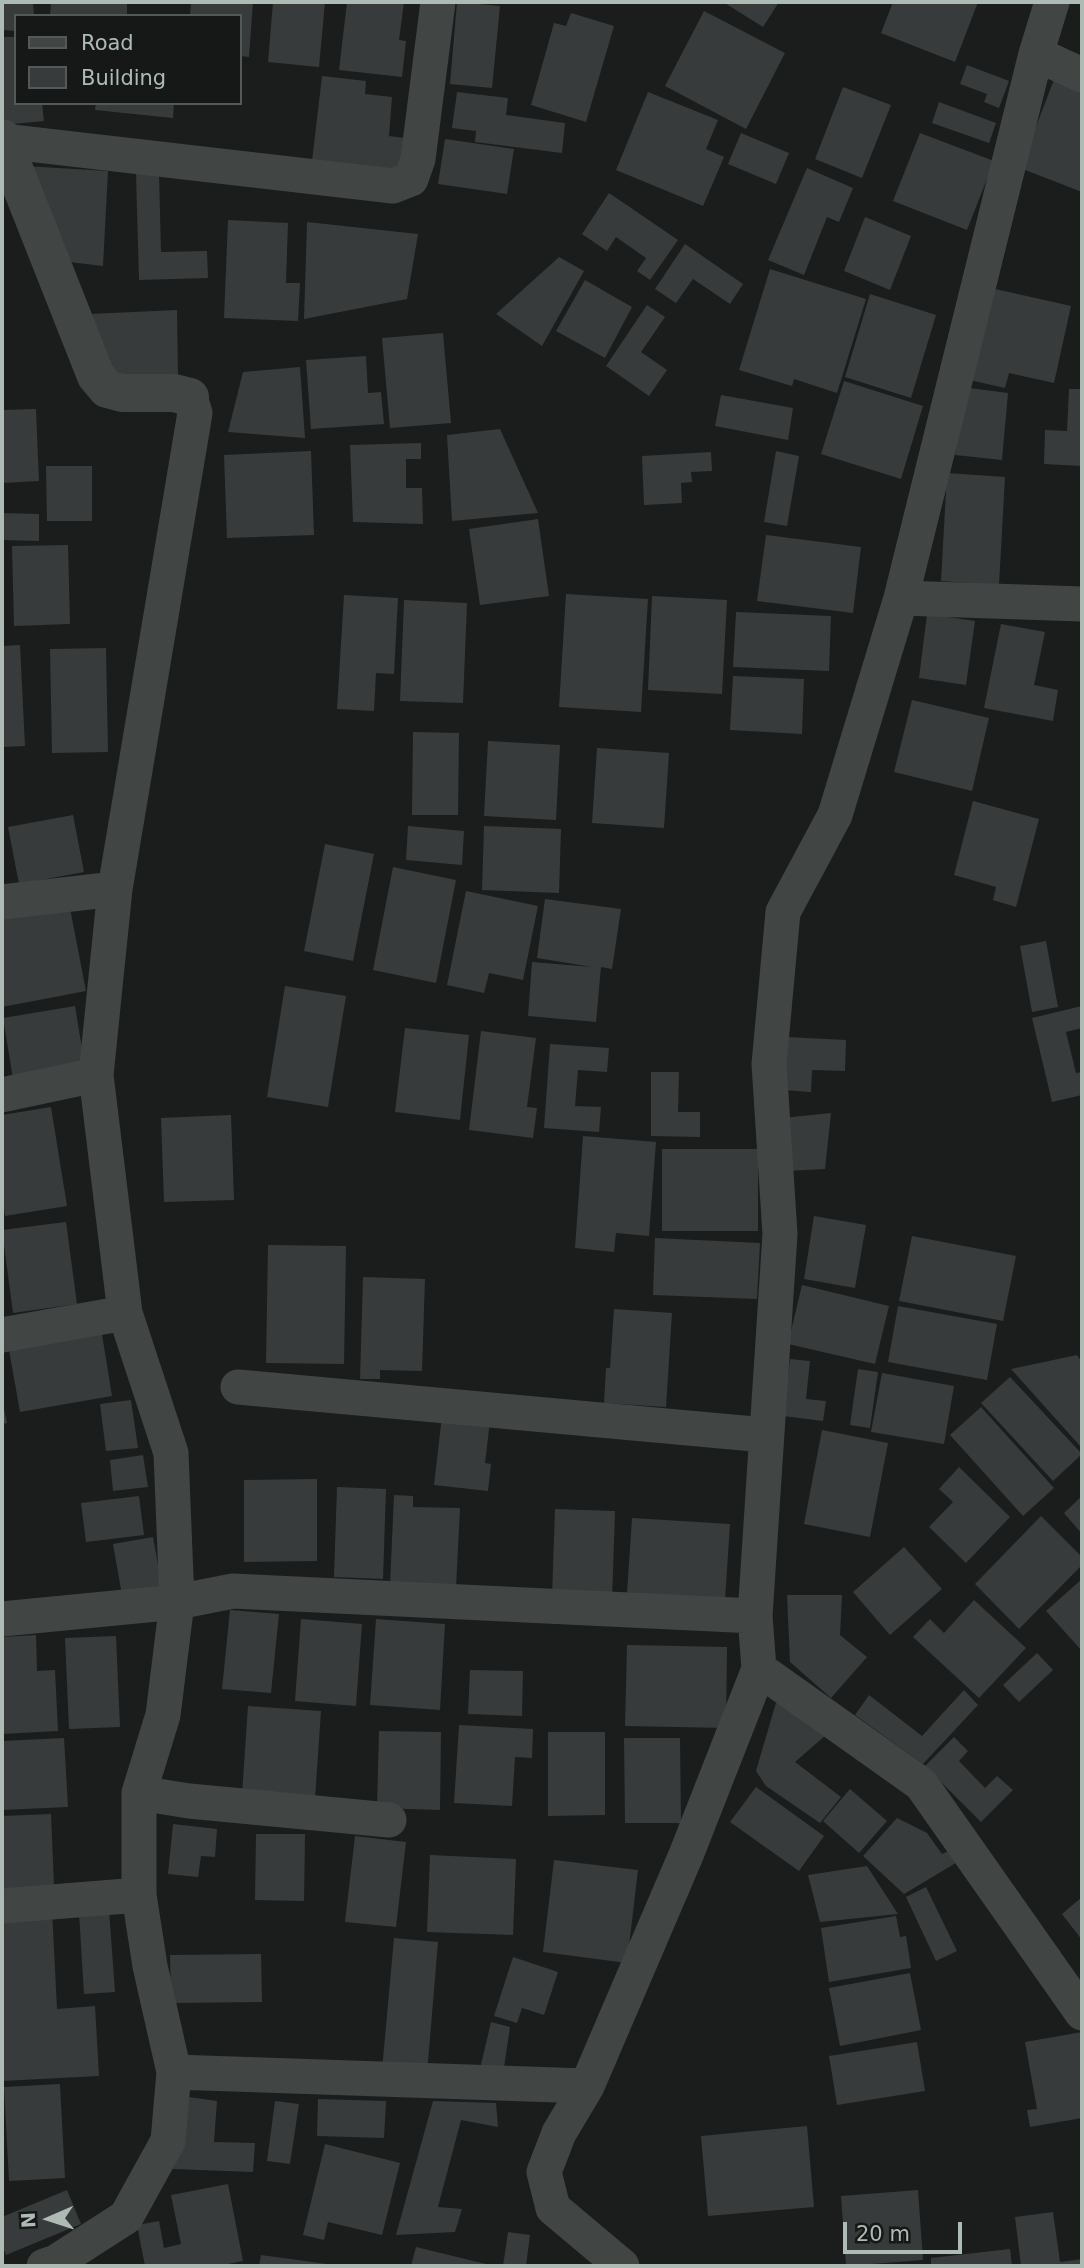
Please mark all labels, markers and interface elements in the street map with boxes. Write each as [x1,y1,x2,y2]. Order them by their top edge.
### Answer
legend [14,14,242,105]
text: Road [81,31,134,55]
text: Building [81,66,166,90]
north arrow [14,2184,84,2254]
scale bar [846,2208,965,2252]
text: N [17,2212,39,2229]
text: 20 m [856,2222,910,2246]

